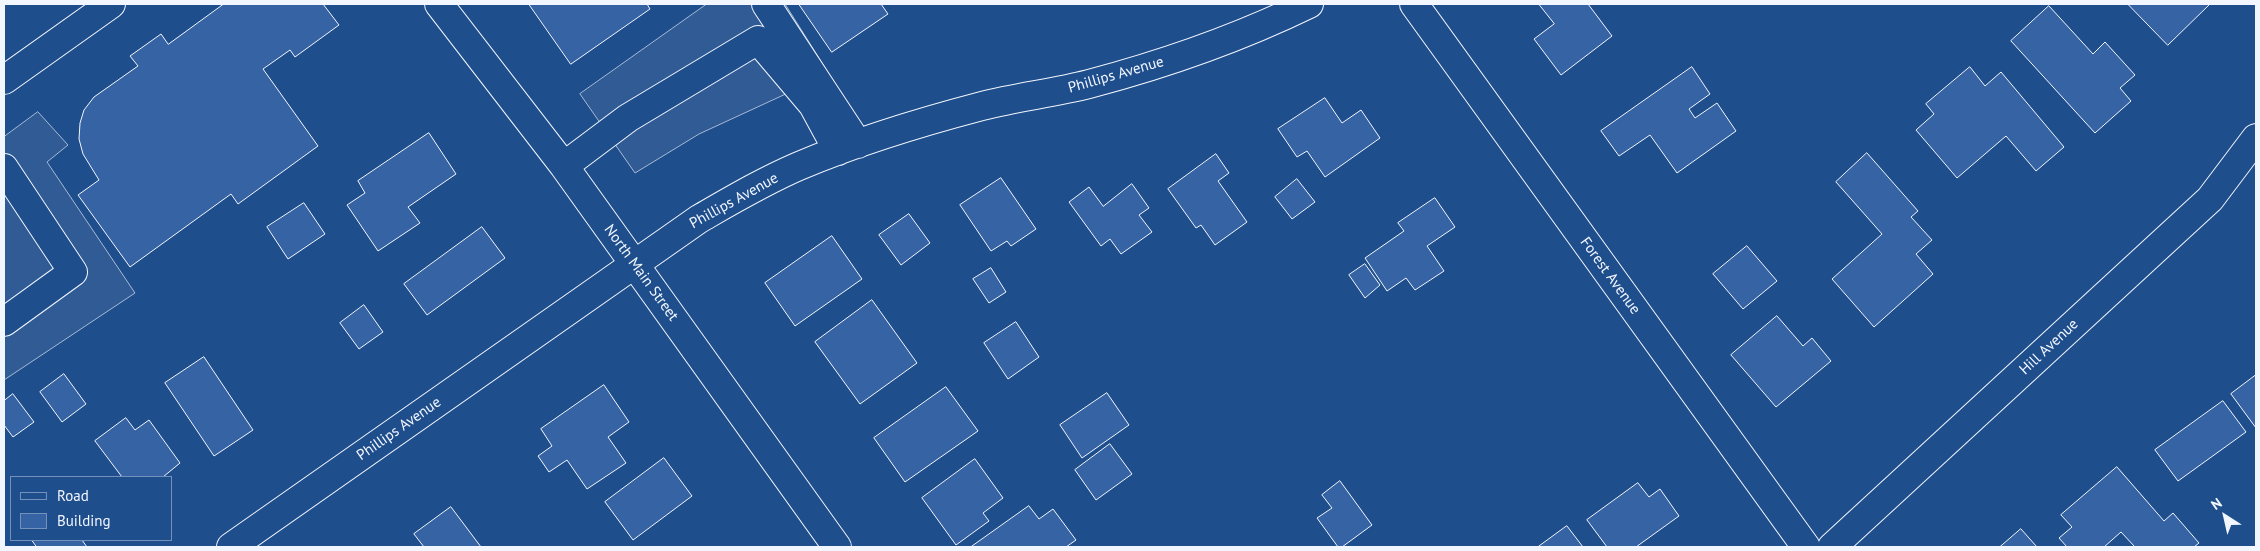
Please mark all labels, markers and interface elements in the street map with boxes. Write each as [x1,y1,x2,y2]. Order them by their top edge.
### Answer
street label: Phillips Avenue [1066,53,1166,97]
street label: Phillips Avenue [686,169,782,233]
street label: North Main Street [600,221,682,325]
street label: Forest Avenue [1576,234,1644,318]
street label: Hill Avenue [2016,315,2082,379]
street label: Phillips Avenue [353,393,445,465]
legend [10,476,172,541]
text: Road [57,486,89,505]
north arrow [2200,491,2250,541]
text: N [2207,494,2225,514]
text: Building [57,511,111,530]

